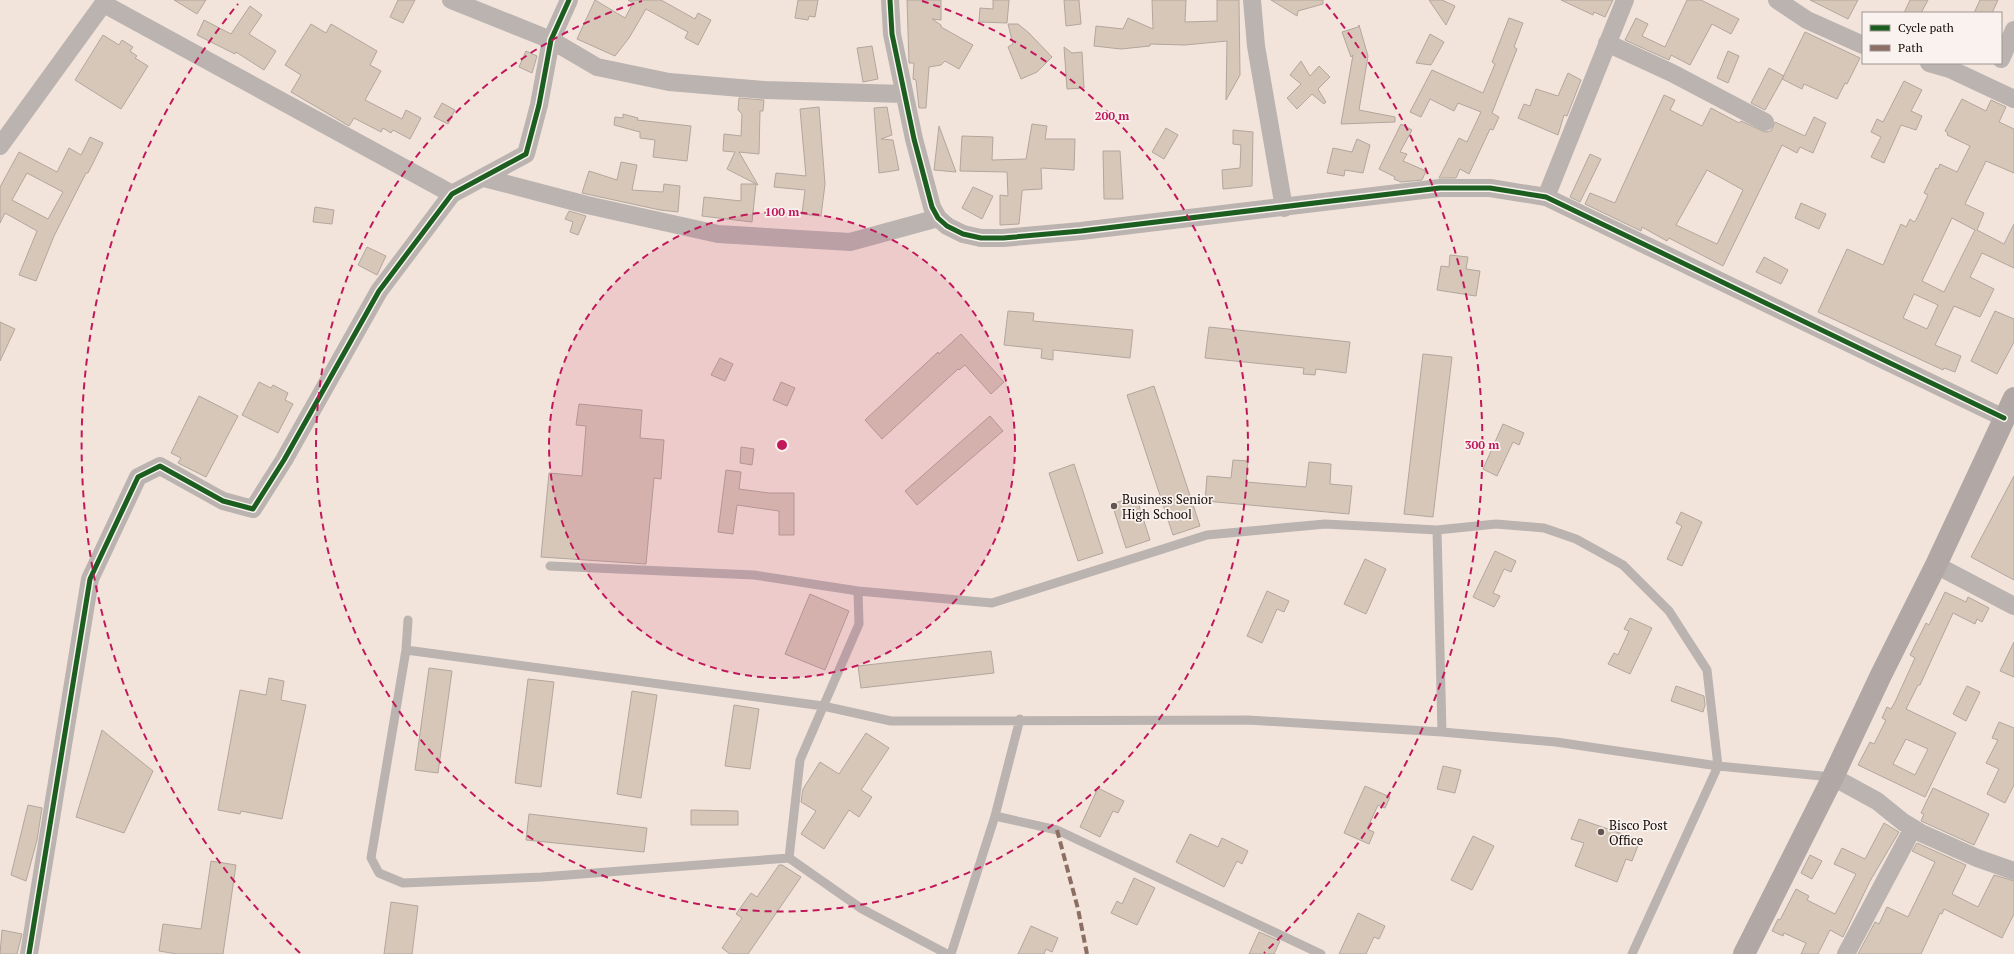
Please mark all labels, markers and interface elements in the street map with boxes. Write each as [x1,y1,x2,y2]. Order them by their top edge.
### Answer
legend [1862,12,2002,64]
text: Cycle path [1898,20,1954,35]
text: Path [1898,40,1923,55]
text: 200 m [1095,108,1129,123]
text: 100 m [765,204,799,219]
text: 300 m [1465,437,1499,452]
centre of rings [775,438,789,452]
place label: Business Senior High School [1122,490,1213,523]
marker: Business Senior High School [1109,501,1119,511]
place label: Bisco Post Office [1609,816,1668,849]
marker: Bisco Post Office [1596,827,1606,837]

